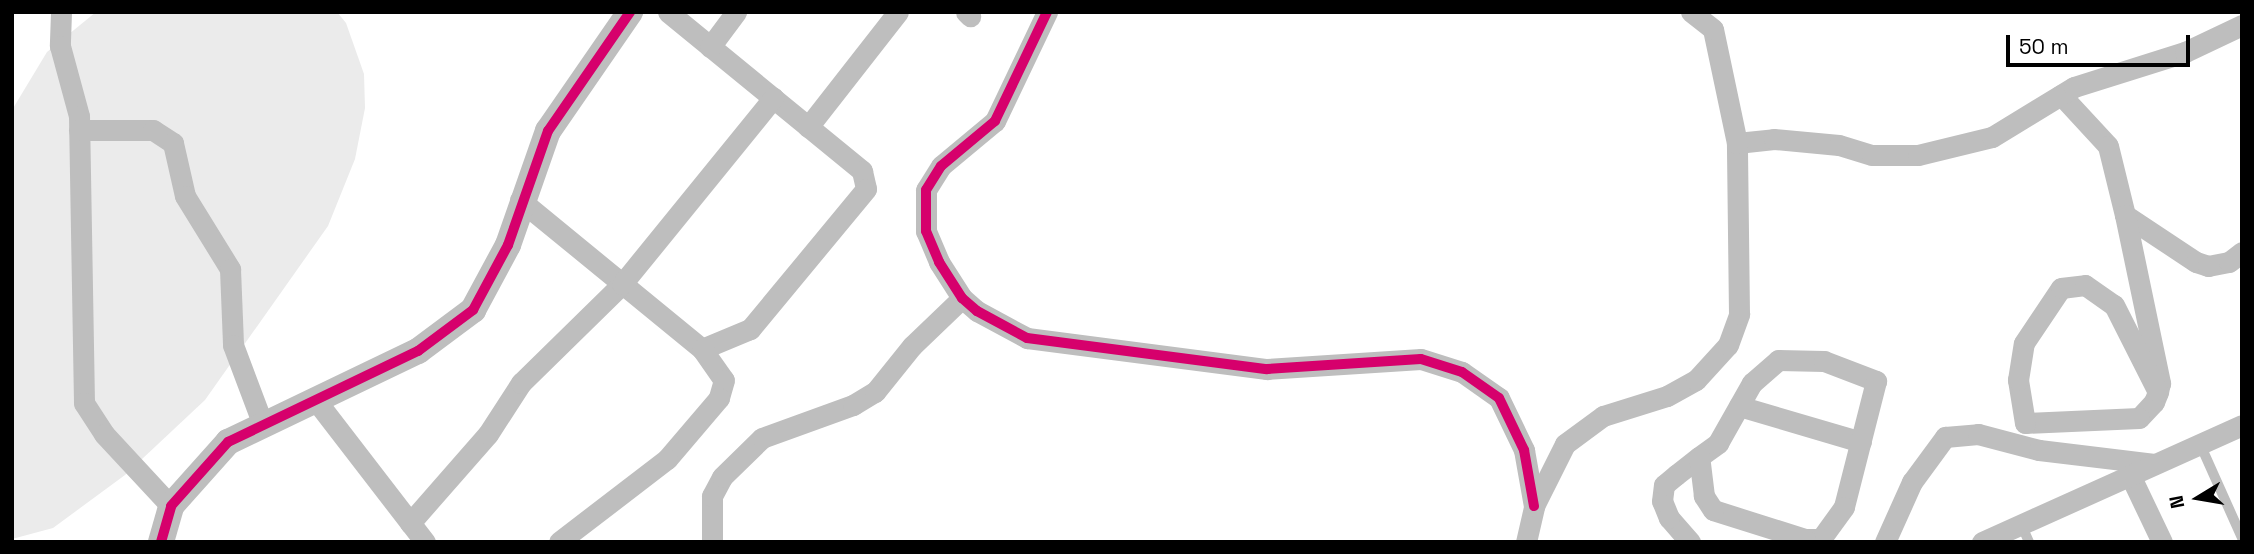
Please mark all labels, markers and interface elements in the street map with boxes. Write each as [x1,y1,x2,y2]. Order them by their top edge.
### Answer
scale bar [2009,21,2193,65]
text: 50 m [2019,33,2069,60]
north arrow [2163,463,2233,533]
text: N [2163,493,2190,511]

